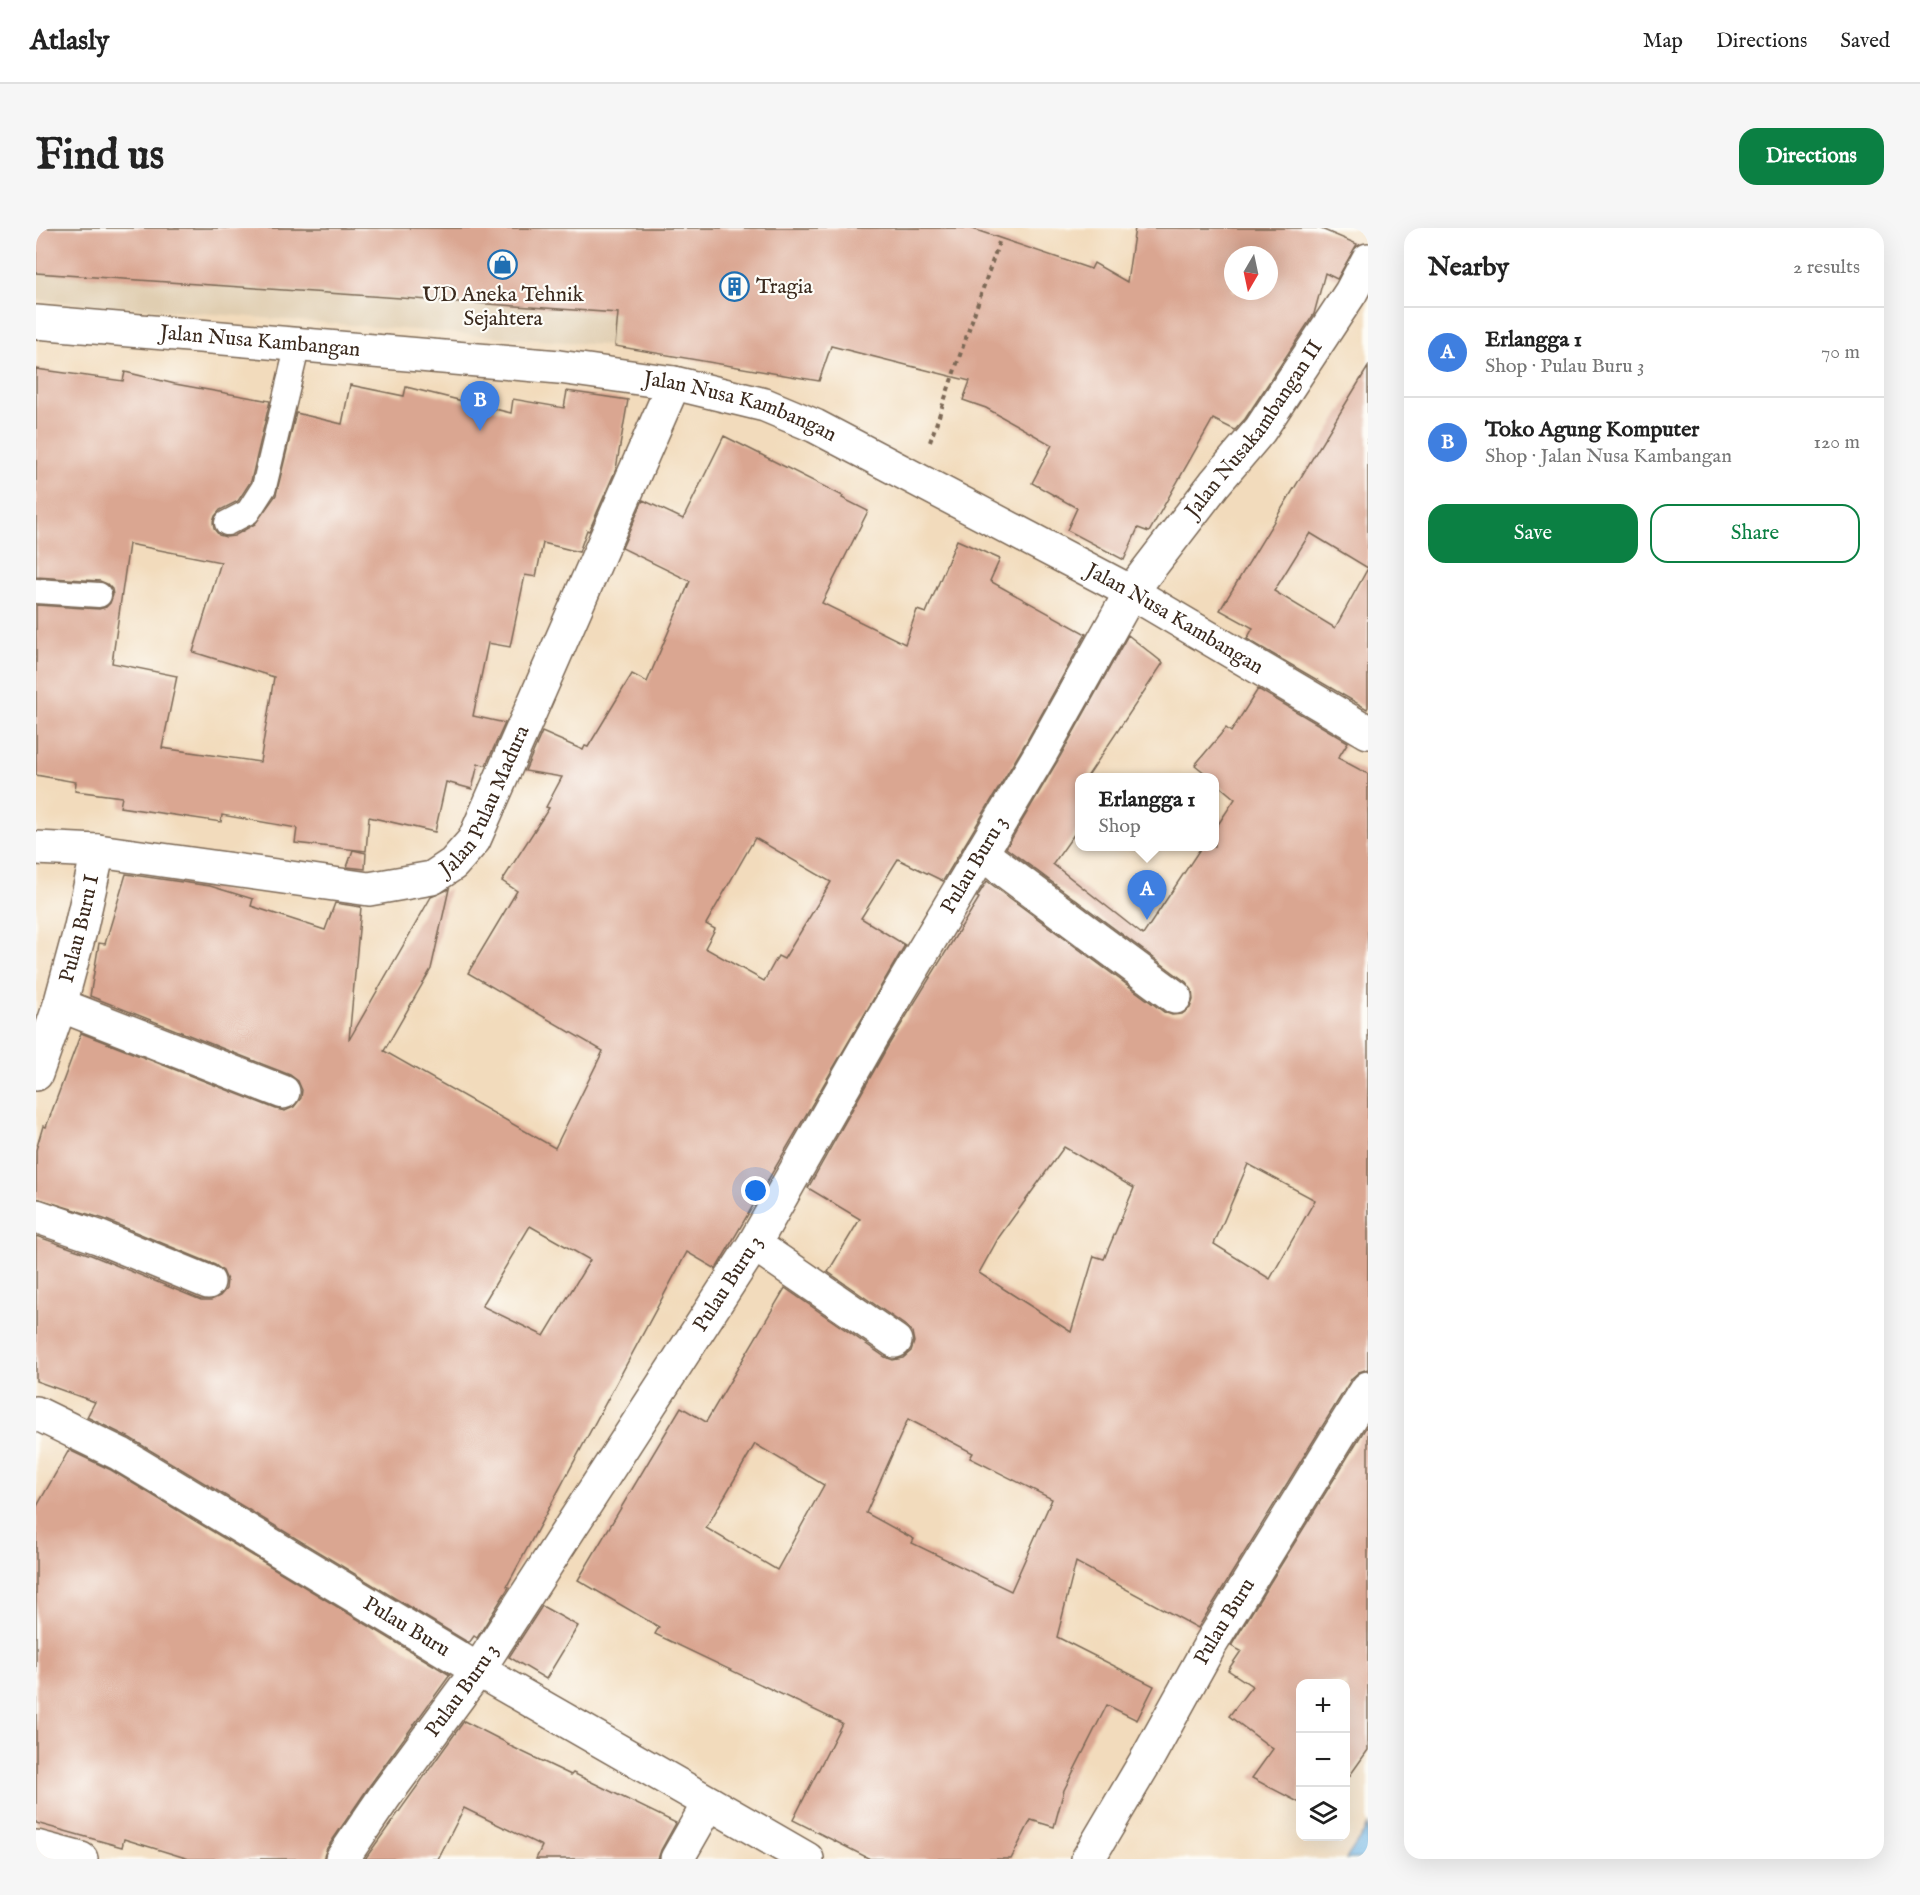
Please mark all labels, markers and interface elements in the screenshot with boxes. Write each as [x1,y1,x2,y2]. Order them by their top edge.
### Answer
text: Atlasly [30,24,109,59]
text: Map [1643,28,1683,55]
text: Directions [1716,28,1807,55]
text: Saved [1840,28,1890,55]
button: Directions [1739,128,1884,185]
text: Find us [36,130,164,183]
north arrow [1224,246,1278,300]
shop icon: UD Aneka Tehnik Sejahtera [487,248,519,280]
text: Nearby [1428,251,1509,284]
text: 2 results [1793,255,1860,280]
building icon: Tragia [719,271,751,303]
place label: Tragia [756,274,813,301]
place label: UD Aneka Tehnik Sejahtera [422,282,584,333]
street label: Jalan Nusa Kambangan [157,319,361,363]
text: Erlangga 1 [1485,326,1582,354]
street label: Jalan Nusakambangan II [1178,335,1329,525]
text: A [1441,340,1454,365]
text: 70 m [1821,340,1860,365]
text: Shop · Pulau Buru 3 [1485,354,1645,379]
street label: Jalan Nusa Kambangan [640,365,841,448]
pin: B [460,382,500,431]
text: Toko Agung Komputer [1485,416,1699,444]
text: B [1441,430,1454,455]
text: 120 m [1814,430,1860,455]
text: Shop · Jalan Nusa Kambangan [1485,444,1732,469]
button: Save [1428,504,1638,563]
button: Share [1650,504,1860,563]
street label: Jalan Nusa Kambangan [1079,556,1268,681]
street label: Jalan Pulau Madura [433,721,536,884]
popup [1075,773,1219,851]
text: Erlangga 1 [1099,786,1195,814]
street label: Pulau Buru 3 [935,811,1014,919]
text: Shop [1099,814,1141,839]
pin: A [1128,870,1166,920]
street label: Pulau Buru I [53,872,106,986]
your location [741,1176,770,1205]
street label: Pulau Buru 3 [687,1231,769,1337]
street label: Pulau Buru [1188,1573,1261,1670]
street label: Pulau Buru [358,1590,455,1663]
street label: Pulau Buru 3 [419,1639,505,1743]
map controls [1296,1679,1350,1841]
button: + [1296,1679,1350,1733]
button: − [1296,1733,1350,1787]
button: layers [1296,1787,1350,1841]

